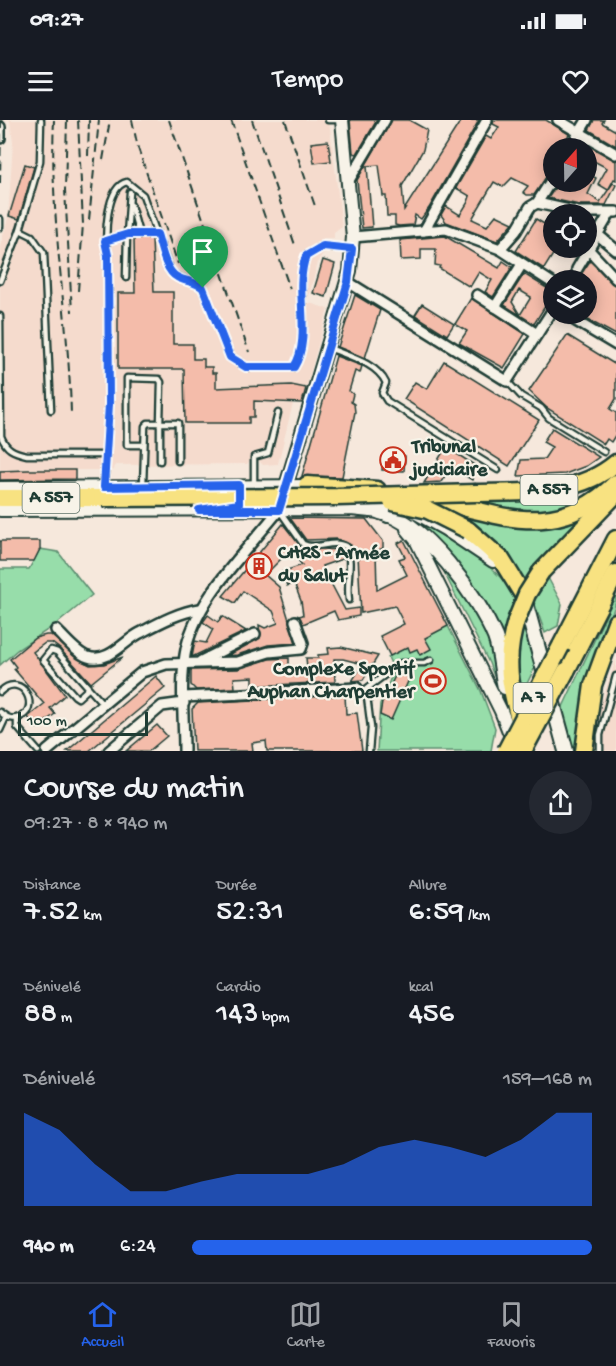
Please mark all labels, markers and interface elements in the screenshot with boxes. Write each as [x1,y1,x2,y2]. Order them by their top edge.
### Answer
text: 09:27 [30,8,83,34]
icon: menu [24,65,57,98]
text: Tempo [273,65,343,97]
icon: heart [559,65,592,98]
north arrow [543,138,597,192]
map controls [543,138,597,324]
button: locate [543,204,597,258]
pin [177,226,228,288]
icon: arrive [186,235,219,268]
button: layers [543,270,597,324]
place label: Tribunal judiciaire [408,437,488,483]
public building icon: Tribunal judiciaire [378,445,408,475]
road number: A 557 [520,475,578,505]
road number: A 557 [22,483,80,513]
place label: CHRS - Armée du Salut [277,543,390,589]
building icon: CHRS - Armée du Salut [244,551,274,581]
place label: Complexe Sportif Auphan Charpentier [247,659,416,705]
sports icon: Complexe Sportif Auphan Charpentier [418,666,448,696]
road number: A 7 [514,683,552,713]
scale bar [18,709,148,736]
text: 100 m [27,713,67,732]
text: Course du matin [24,771,244,809]
button: share [529,771,592,834]
text: 09:27 · 8 × 940 m [24,813,167,836]
text: Distance [24,877,81,896]
text: Durée [216,877,256,896]
text: Allure [409,877,447,896]
text: 7.52 [24,896,80,931]
text: 52:31 [216,896,284,931]
text: 6:59 [409,896,464,931]
text: km [80,907,102,926]
text: /km [464,907,490,926]
text: Dénivelé [24,979,81,998]
text: Cardio [216,979,261,998]
text: kcal [409,979,434,998]
text: 88 [24,998,57,1033]
text: 143 [216,998,258,1033]
text: 456 [409,998,454,1033]
text: m [57,1009,72,1028]
text: bpm [258,1009,290,1028]
text: Dénivelé [24,1069,95,1092]
text: 159–168 m [503,1069,592,1092]
text: 940 m [24,1236,74,1259]
text: 6:24 [120,1236,156,1259]
tab: Accueil [81,1298,124,1353]
tab: Carte [287,1298,325,1353]
tab: Favoris [487,1298,535,1353]

